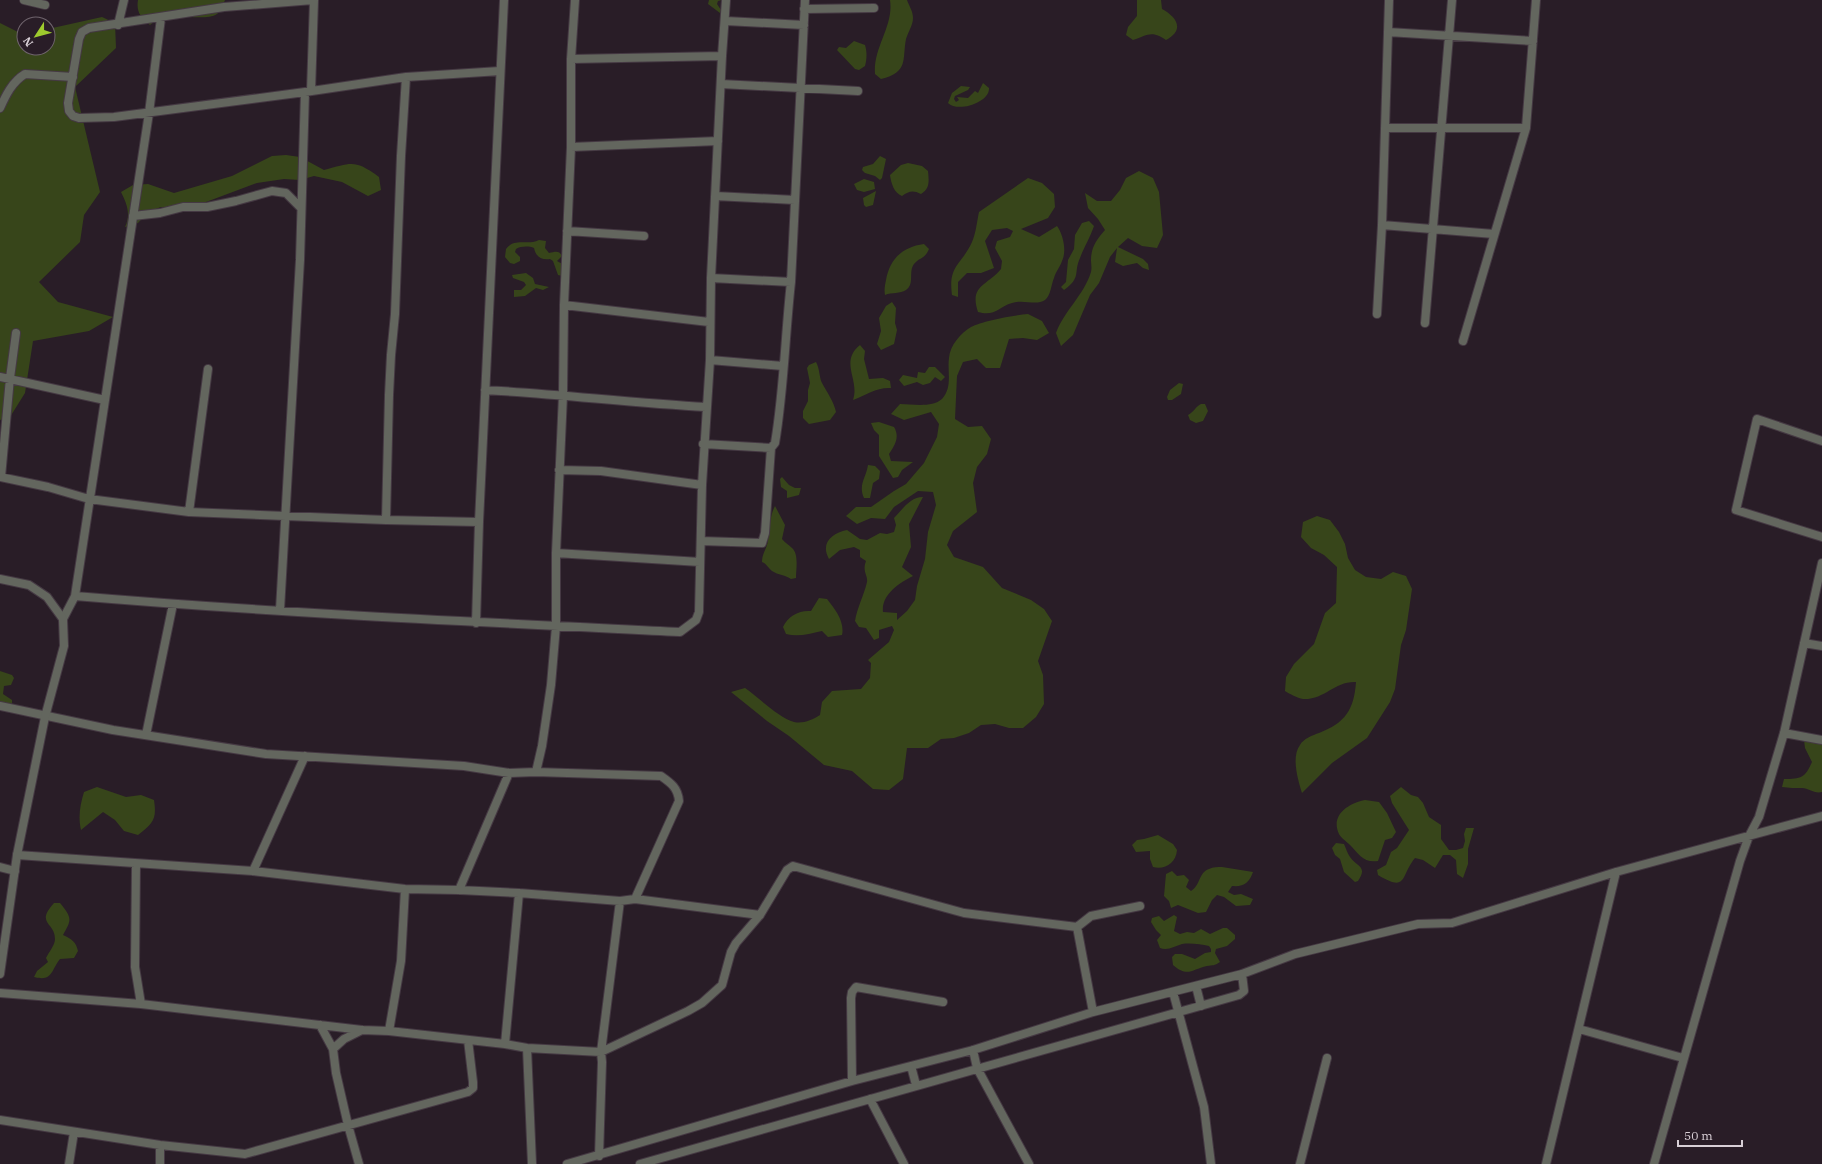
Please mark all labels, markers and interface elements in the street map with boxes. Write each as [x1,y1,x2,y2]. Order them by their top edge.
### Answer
north arrow [16,16,56,56]
text: N [20,34,36,50]
scale bar [1678,1122,1742,1148]
text: 50 m [1684,1128,1713,1143]

